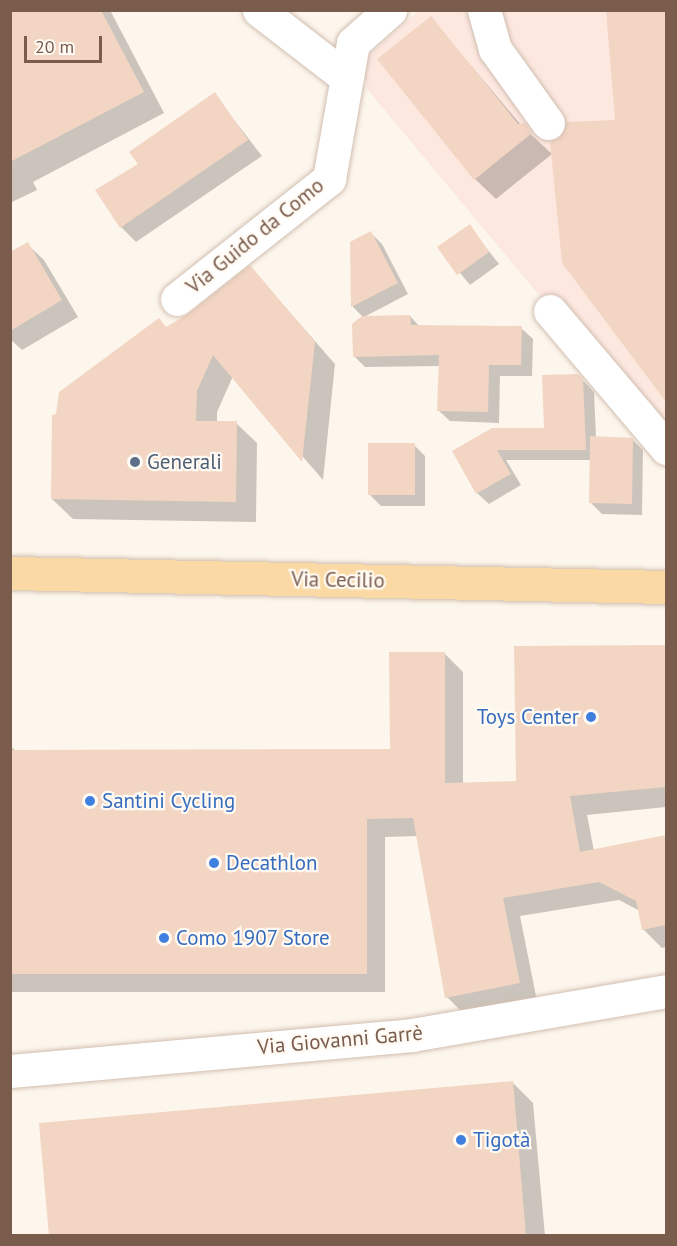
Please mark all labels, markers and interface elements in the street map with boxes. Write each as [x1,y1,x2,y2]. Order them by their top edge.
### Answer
scale bar [27,24,105,62]
text: 20 m [35,35,74,58]
street label: Via Guido da Como [181,173,329,299]
place label: Generali [147,449,222,475]
marker: Generali [128,455,142,469]
street label: Via Cecilio [291,567,385,593]
place label: Toys Center [477,704,579,730]
marker: Toys Center [584,710,598,724]
place label: Santini Cycling [102,788,235,814]
marker: Santini Cycling [83,794,97,808]
place label: Decathlon [226,850,318,876]
marker: Decathlon [207,856,221,870]
place label: Como 1907 Store [176,925,331,951]
marker: Como 1907 Store [157,931,171,945]
street label: Via Giovanni Garrè [256,1020,424,1060]
place label: Tigotà [473,1127,530,1153]
marker: Tigotà [454,1133,468,1147]

